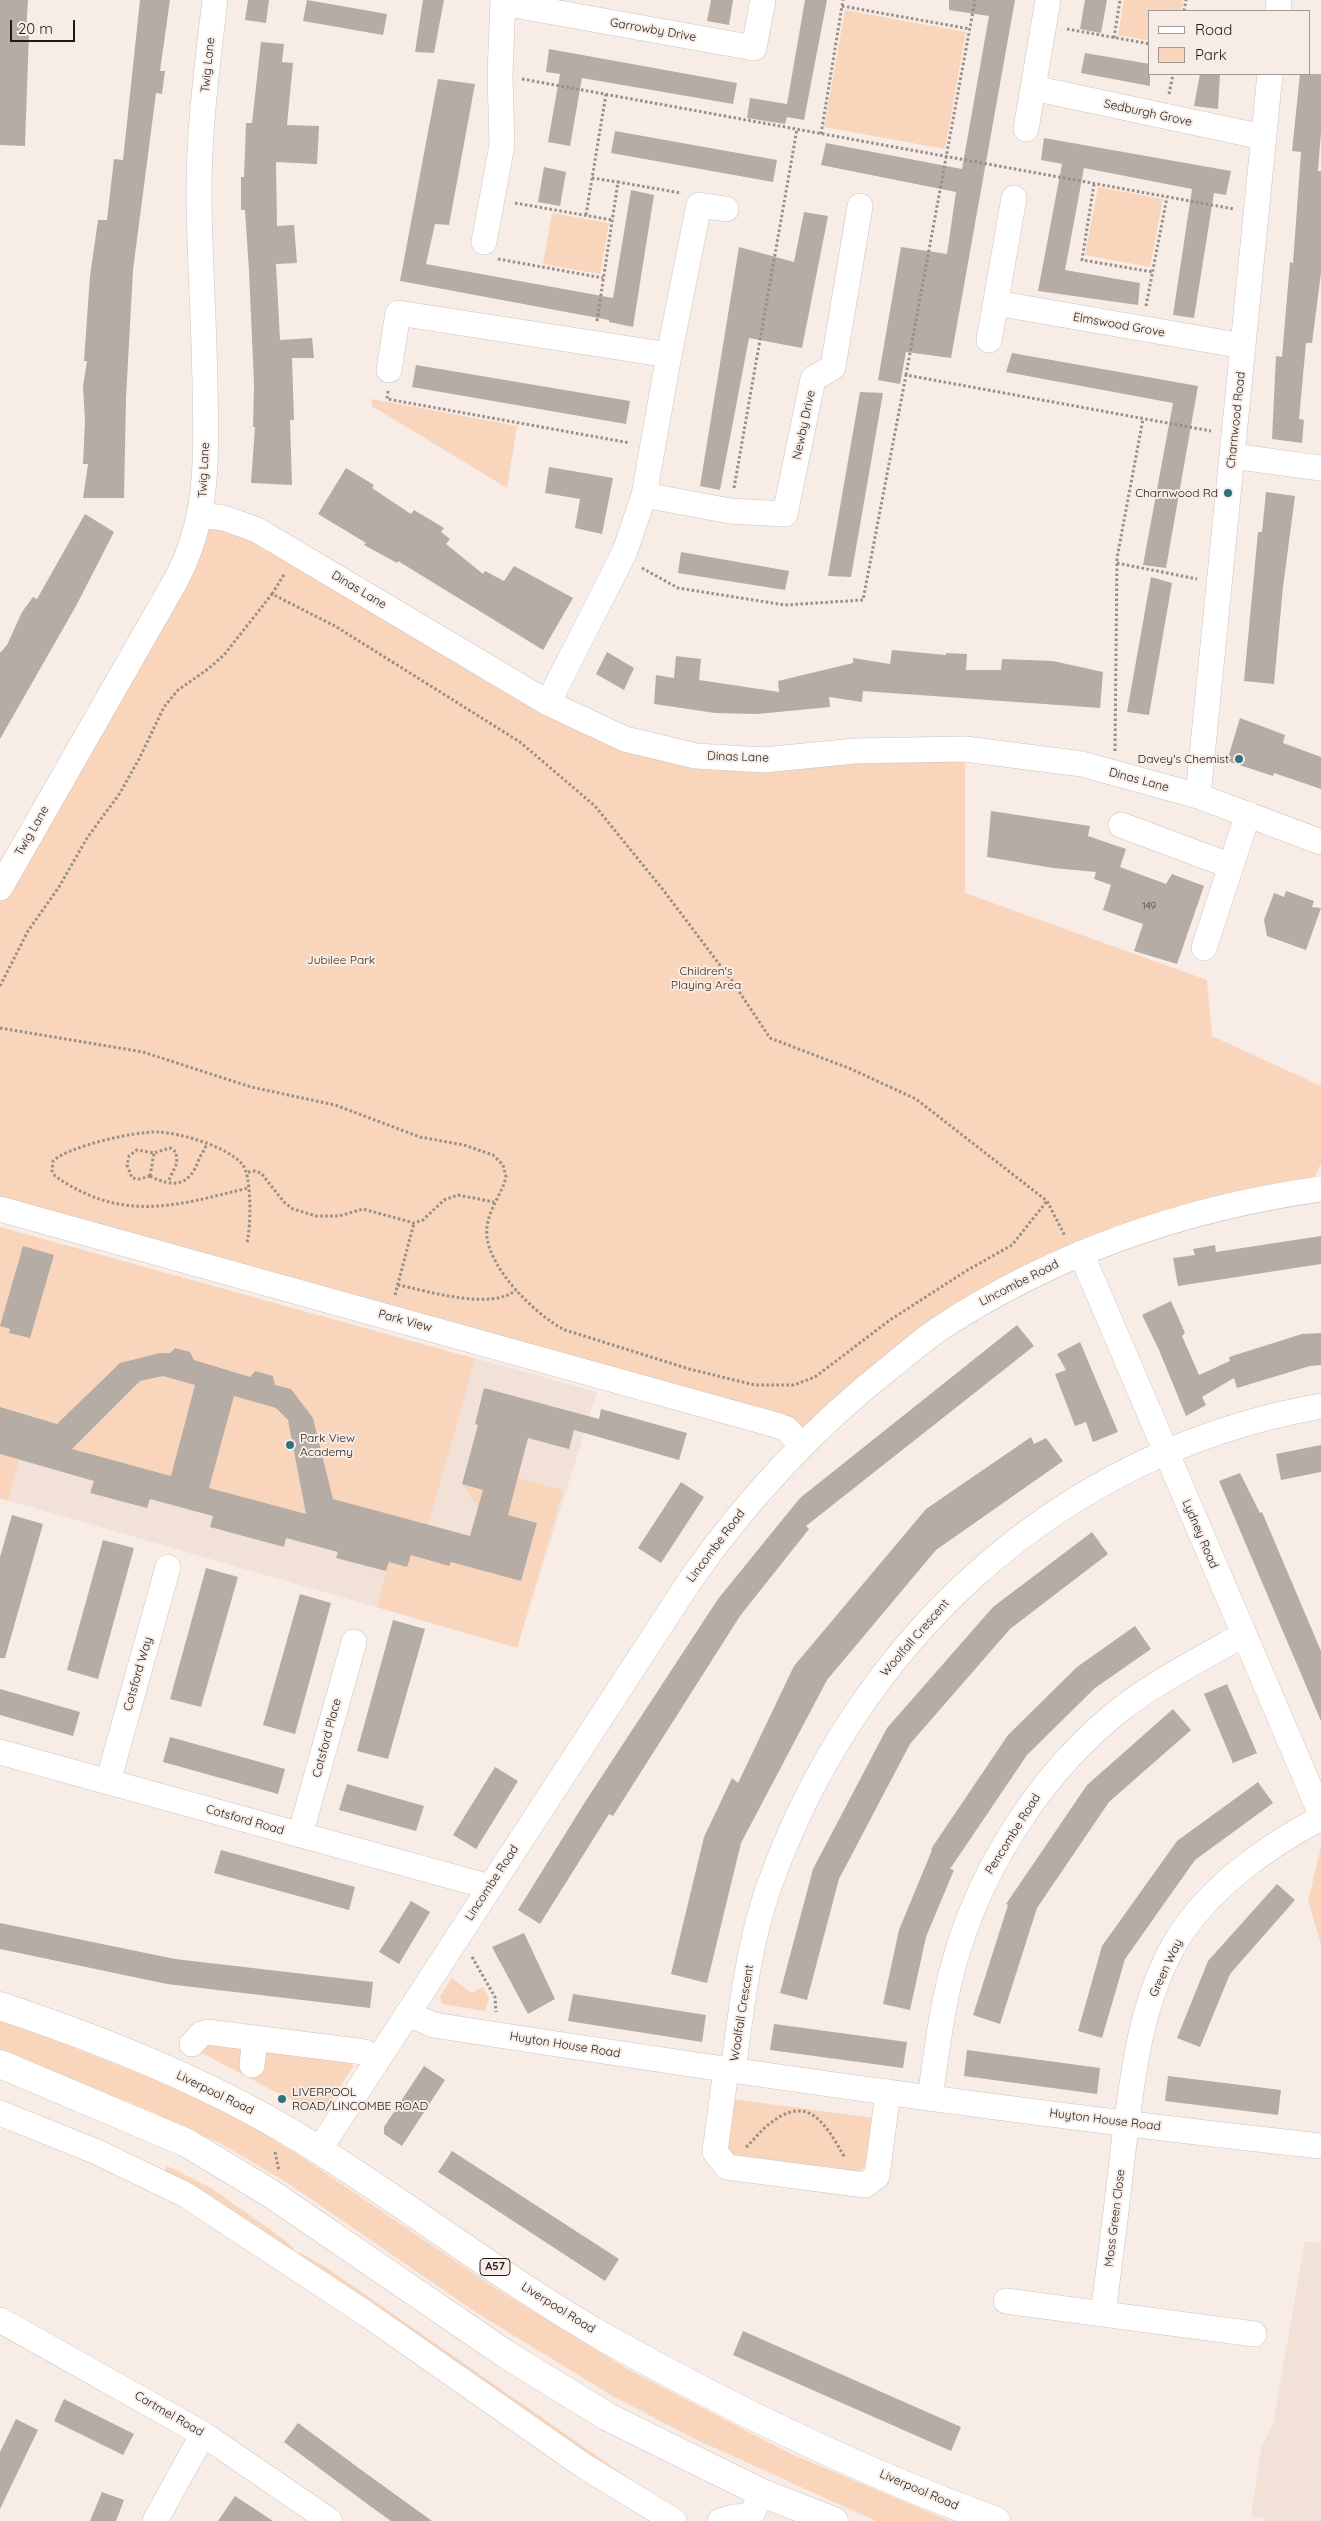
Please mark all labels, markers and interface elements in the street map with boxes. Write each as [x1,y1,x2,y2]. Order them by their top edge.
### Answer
scale bar [12,10,78,42]
legend [1148,10,1311,75]
street label: Garrowby Drive [609,15,697,45]
text: 20 m [18,19,53,38]
text: Road [1195,20,1232,39]
street label: Twig Lane [198,37,218,93]
text: Park [1195,45,1227,64]
street label: Sedburgh Grove [1103,97,1193,129]
street label: Elmswood Grove [1072,310,1166,340]
street label: Charnwood Road [1224,371,1248,469]
street label: Newby Drive [790,389,818,461]
street label: Twig Lane [195,442,213,498]
place label: Charnwood Rd [1135,486,1218,500]
marker: Charnwood Rd [1222,487,1234,499]
street label: Dinas Lane [329,568,389,612]
street label: Dinas Lane [707,749,769,765]
place label: Davey's Chemist [1138,752,1229,766]
marker: Davey's Chemist [1233,753,1245,765]
street label: Dinas Lane [1107,765,1171,795]
street label: Twig Lane [12,803,52,859]
house number: 149 [1142,900,1156,912]
park label: Jubilee Park [307,953,375,967]
park label: Children's Playing Area [671,964,741,992]
street label: Lincombe Road [977,1257,1061,1309]
street label: Park View [377,1307,433,1335]
place label: Park View Academy [300,1431,355,1459]
marker: Park View Academy [284,1439,296,1451]
street label: Lydney Road [1179,1497,1221,1571]
street label: Lincombe Road [684,1507,748,1585]
street label: Woolfall Crescent [878,1596,952,1680]
street label: Cotsford Way [121,1635,155,1713]
street label: Cotsford Place [310,1697,344,1779]
street label: Pencombe Road [982,1791,1044,1877]
street label: Cotsford Road [204,1802,286,1838]
street label: Lincombe Road [462,1842,522,1924]
street label: Green Way [1146,1937,1186,1999]
street label: Woolfall Crescent [727,1964,757,2062]
street label: Huyton House Road [509,2029,621,2061]
street label: Liverpool Road [174,2068,256,2118]
place label: LIVERPOOL ROAD/LINCOMBE ROAD [292,2085,428,2113]
marker: LIVERPOOL ROAD/LINCOMBE ROAD [276,2093,288,2105]
street label: Huyton House Road [1049,2106,1161,2134]
street label: Moss Green Close [1102,2168,1128,2268]
road number: A57 [480,2258,510,2276]
street label: Liverpool Road [518,2280,598,2336]
street label: Cartmel Road [132,2388,206,2440]
street label: Liverpool Road [877,2467,961,2513]

